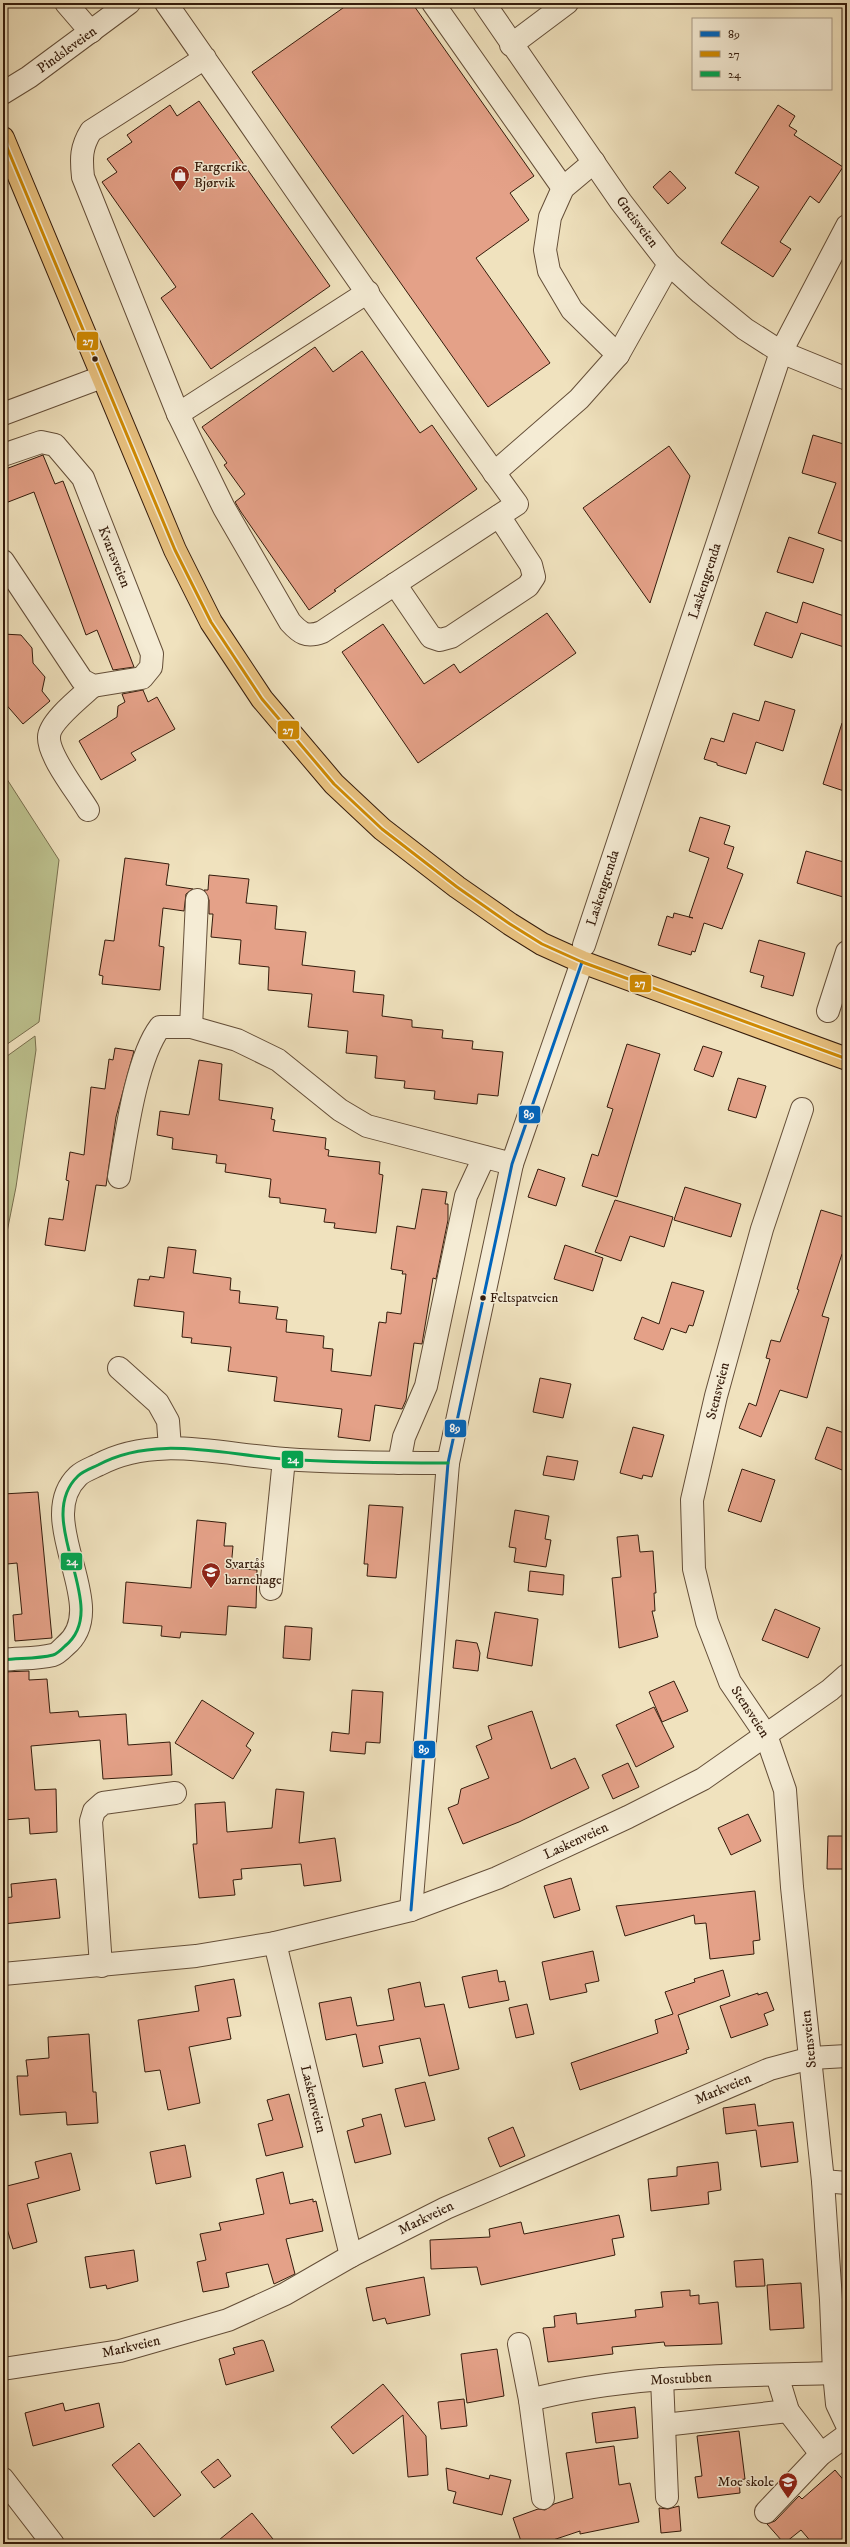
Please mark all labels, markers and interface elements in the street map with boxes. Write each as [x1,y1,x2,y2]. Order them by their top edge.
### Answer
legend [692,18,832,90]
street label: Pindsleveien [34,22,101,78]
text: 89 [728,27,740,42]
text: 27 [728,47,740,62]
text: 24 [728,67,742,82]
place label: Fargerike Bjørvik [194,158,248,192]
shop icon: Fargerike Bjørvik [169,164,191,192]
street label: Gneisveien [612,193,663,252]
line badge: 27 [76,331,99,351]
text: 27 [83,335,94,349]
unlabelled marker [90,354,100,364]
street label: Kvartsveien [94,524,135,591]
street label: Laskengrenda [684,541,726,621]
line badge: 27 [277,720,300,740]
text: 27 [283,724,294,738]
street label: Laskengrenda [582,848,624,928]
line badge: 27 [629,974,652,993]
text: 27 [635,977,646,991]
line badge: 89 [518,1105,541,1124]
text: 89 [524,1108,535,1122]
place label: Feltspatveien [490,1290,558,1306]
marker: Feltspatveien [478,1293,488,1303]
street label: Stensveien [702,1360,734,1421]
line badge: 89 [444,1419,467,1438]
text: 89 [450,1422,461,1436]
line badge: 24 [281,1450,304,1469]
text: 24 [287,1453,300,1467]
line badge: 24 [60,1552,83,1571]
text: 24 [66,1555,79,1569]
place label: Svartås barnehage [225,1555,282,1589]
school or university icon: Svartås barnehage [200,1561,222,1589]
street label: Stensveien [727,1683,774,1742]
line badge: 89 [413,1740,436,1759]
text: 89 [419,1743,430,1757]
street label: Laskenveien [541,1818,612,1864]
street label: Stensveien [797,2008,821,2069]
street label: Laskenveien [296,2063,330,2135]
street label: Markveien [692,2069,755,2109]
street label: Markveien [395,2197,457,2239]
street label: Markveien [100,2331,163,2362]
street label: Mostubben [650,2368,713,2390]
school or university icon: Moe skole [777,2471,799,2499]
place label: Moe skole [718,2473,774,2491]

